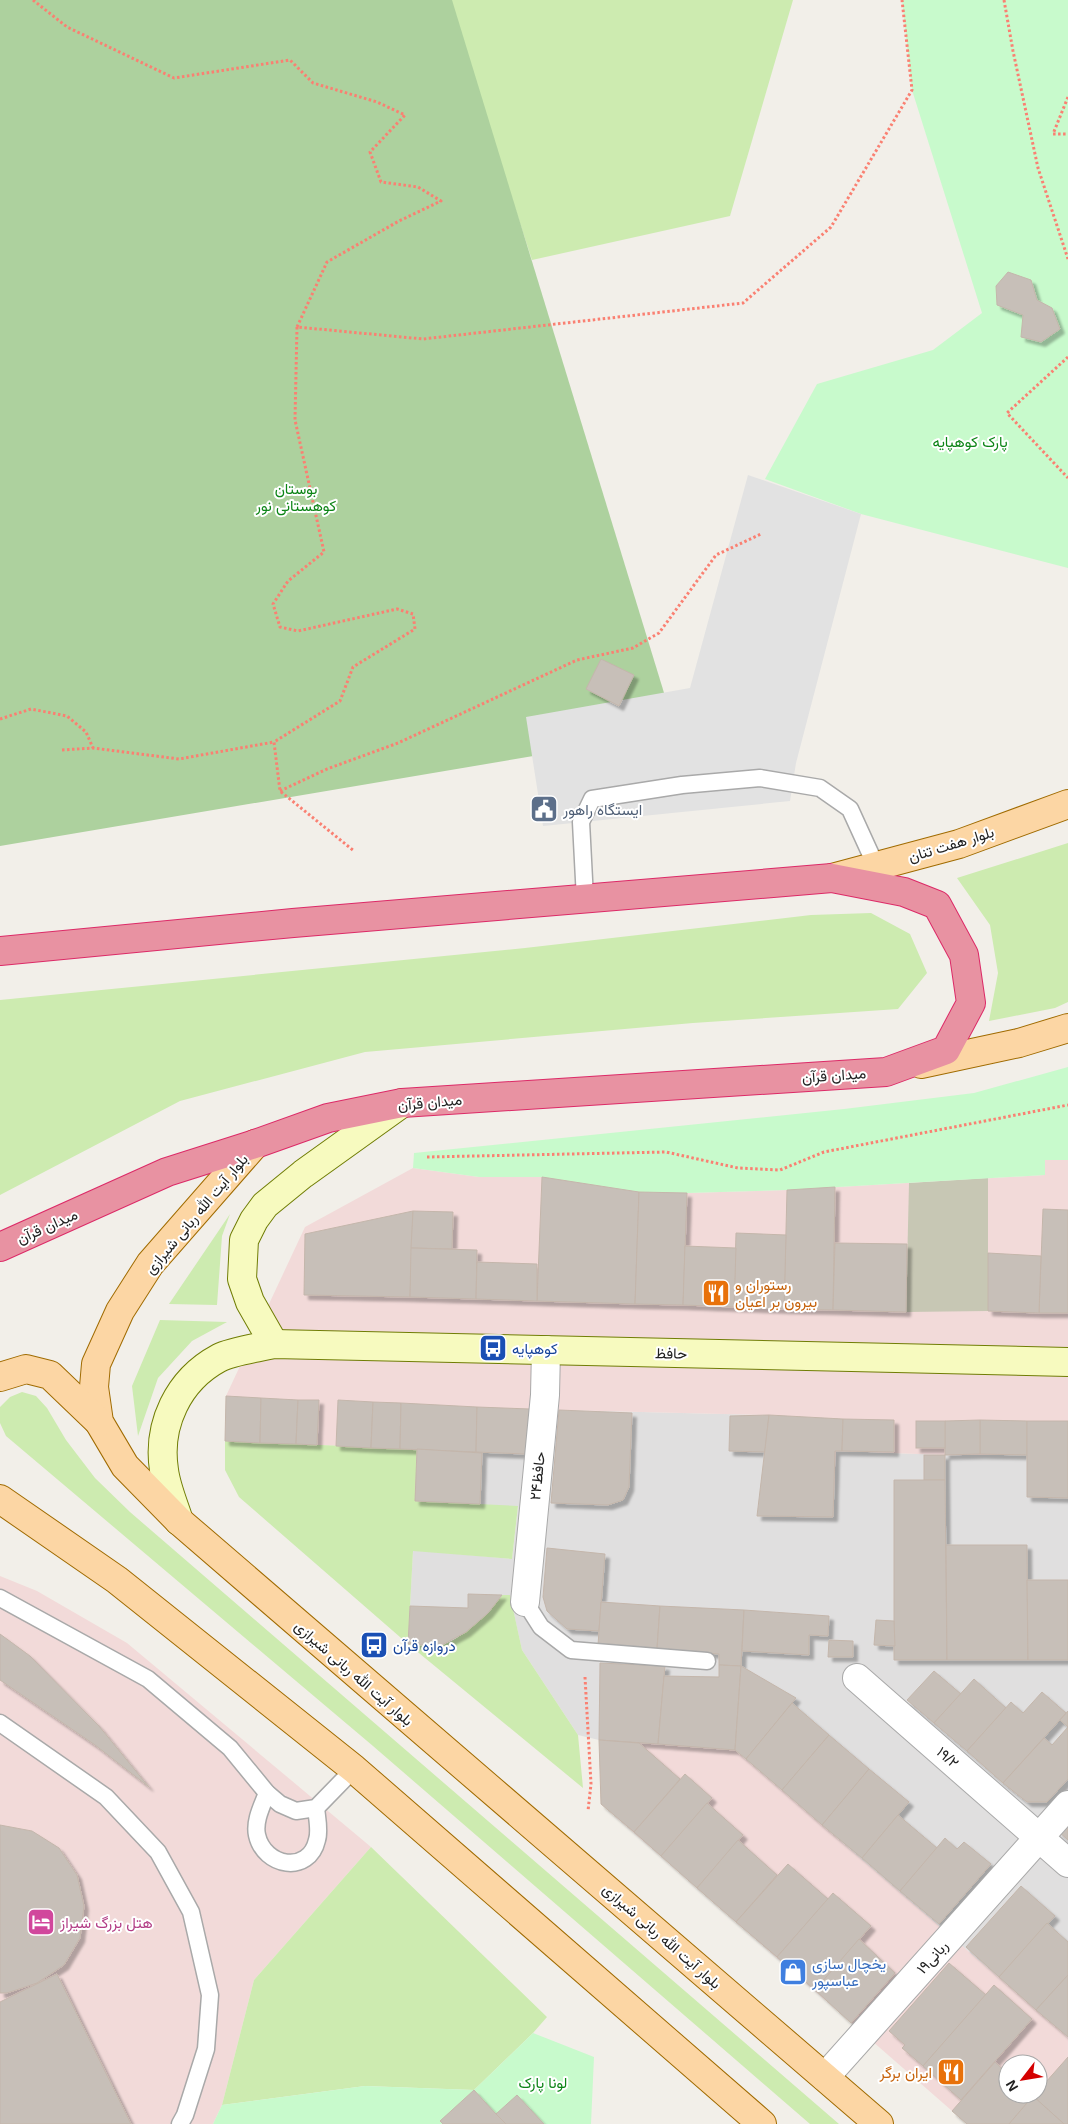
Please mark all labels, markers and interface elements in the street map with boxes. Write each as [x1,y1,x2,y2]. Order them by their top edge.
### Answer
park label: پارک کوهپایه [932,433,1008,452]
park label: بوستان کوهستانی نور [255,480,337,516]
public building icon: ایستگاه راهور [529,794,559,824]
place label: ایستگاه راهور [562,801,642,819]
street label: بلوار هفت تنان [906,823,996,866]
street label: میدان قرآن [801,1064,867,1087]
street label: میدان قرآن [397,1091,463,1114]
street label: بلوار آیت الله ربانی شیرازی [141,1151,253,1279]
street label: میدان قرآن [14,1205,80,1248]
place label: رستوران و بیرون بر اعيان [735,1276,817,1311]
restaurant icon: رستوران و بیرون بر اعيان [701,1278,731,1308]
bus stop icon: کوهپایه [478,1333,508,1363]
place label: کوهپایه [512,1340,558,1359]
street label: حافظ [655,1344,687,1362]
street label: حافظ۲۴ [526,1451,548,1501]
street label: بلوار آیت الله ربانی شیرازی [290,1617,417,1730]
bus stop icon: دروازه قرآن [359,1630,389,1660]
place label: دروازه قرآن [393,1637,456,1655]
street label: ۱۹/۲ [934,1743,963,1771]
street label: بلوار آیت الله ربانی شیرازی [598,1880,725,1993]
hotel icon: هتل بزرگ شیراز [26,1907,56,1937]
place label: هتل بزرگ شیراز [59,1914,153,1932]
street label: ربانی۱۹ [913,1937,953,1978]
place label: یخچال سازی عباسپور [811,1955,886,1991]
shop icon: یخچال سازی عباسپور [778,1957,808,1987]
north arrow [998,2054,1048,2104]
restaurant icon: ایران برگر [936,2057,966,2087]
place label: ایران برگر [878,2064,932,2082]
park label: لونا پارک [519,2074,567,2093]
text: N [1002,2077,1021,2094]

